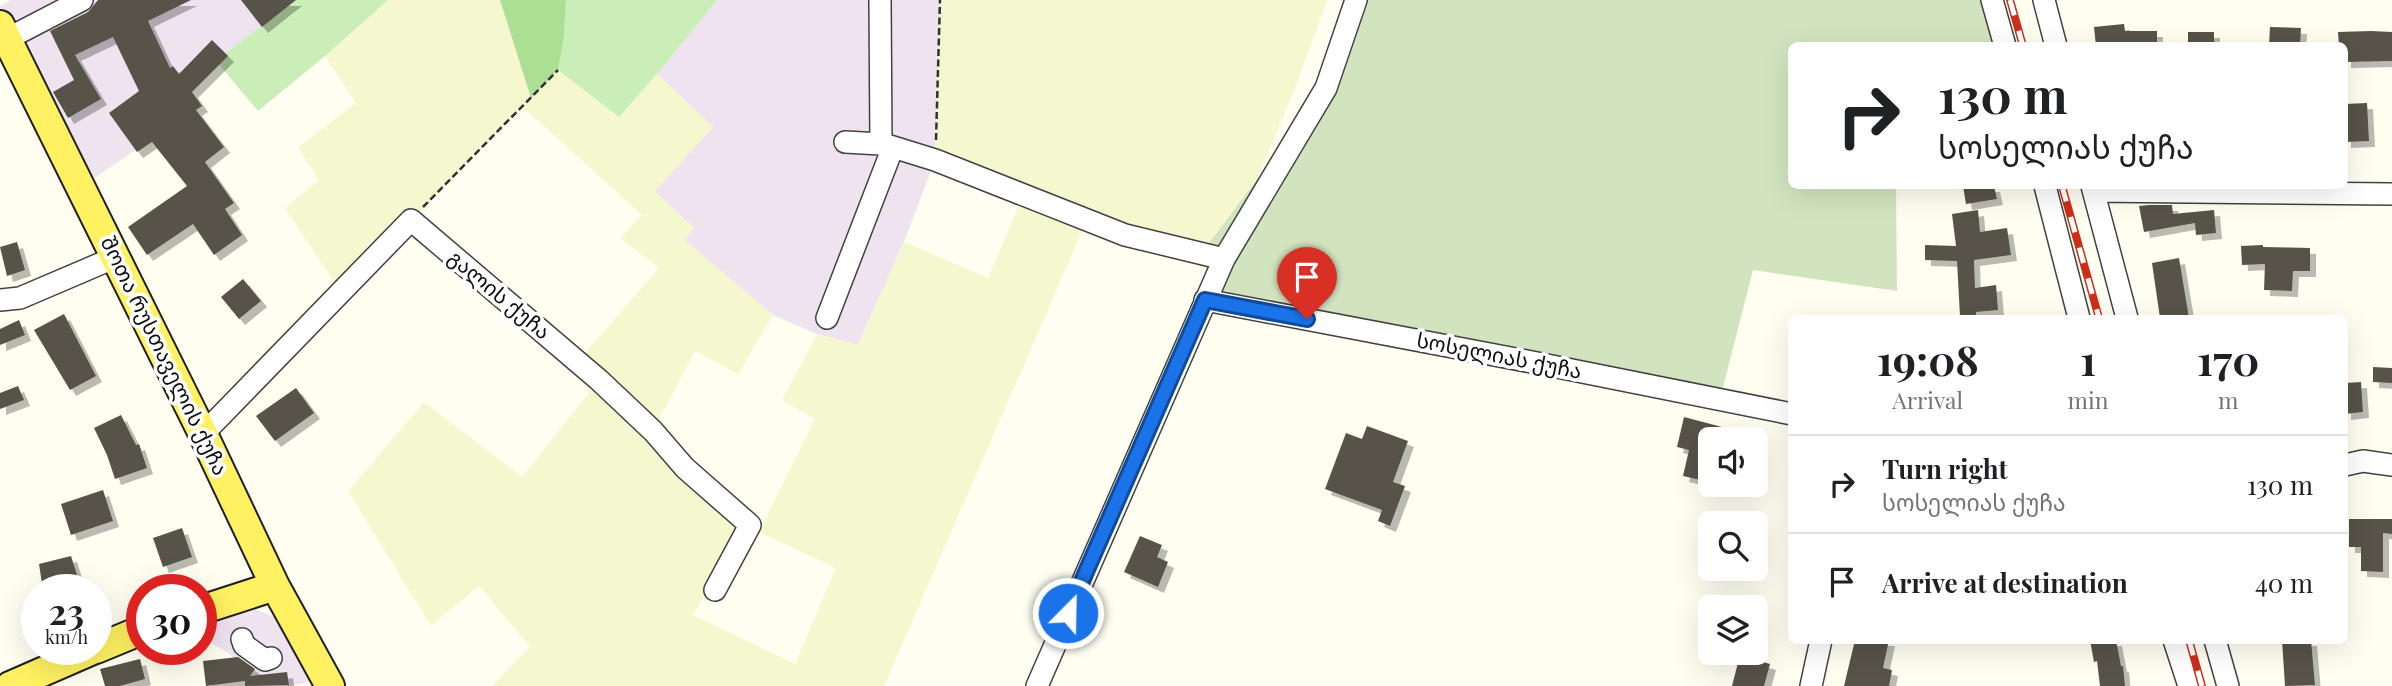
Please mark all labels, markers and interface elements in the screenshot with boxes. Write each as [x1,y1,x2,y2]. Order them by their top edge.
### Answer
text: 130 m [1938,61,2068,126]
icon: right [1823,70,1914,161]
text: სოსელიას ქუჩა [1938,124,2194,167]
street label: შოთა რუსთაველის ქუჩა [95,231,236,480]
street label: გალის ქუჩა [443,242,557,345]
pin [1277,247,1337,319]
icon: arrive [1288,258,1326,296]
street label: სოსელიას ქუჩა [1414,324,1584,385]
text: 19:08 [1877,331,1979,387]
text: 1 [2080,331,2096,387]
text: 170 [2197,331,2259,387]
text: Arrival [1892,384,1963,415]
text: min [2067,384,2108,415]
text: m [2218,384,2238,415]
map controls [1698,427,1768,665]
button: sound [1698,427,1768,497]
text: Turn right [1882,451,2008,486]
icon: right [1823,465,1861,503]
text: 130 m [2247,467,2313,502]
text: სოსელიას ქუჩა [1882,486,2066,517]
button: search [1698,511,1768,581]
icon: arrive [1823,563,1861,601]
text: Arrive at destination [1882,565,2128,600]
text: 40 m [2255,565,2313,600]
speed limit sign: 30 [126,574,217,665]
position arrow [1031,576,1105,650]
text: 23 [49,587,84,634]
button: layers [1698,595,1768,665]
text: km/h [45,625,88,649]

